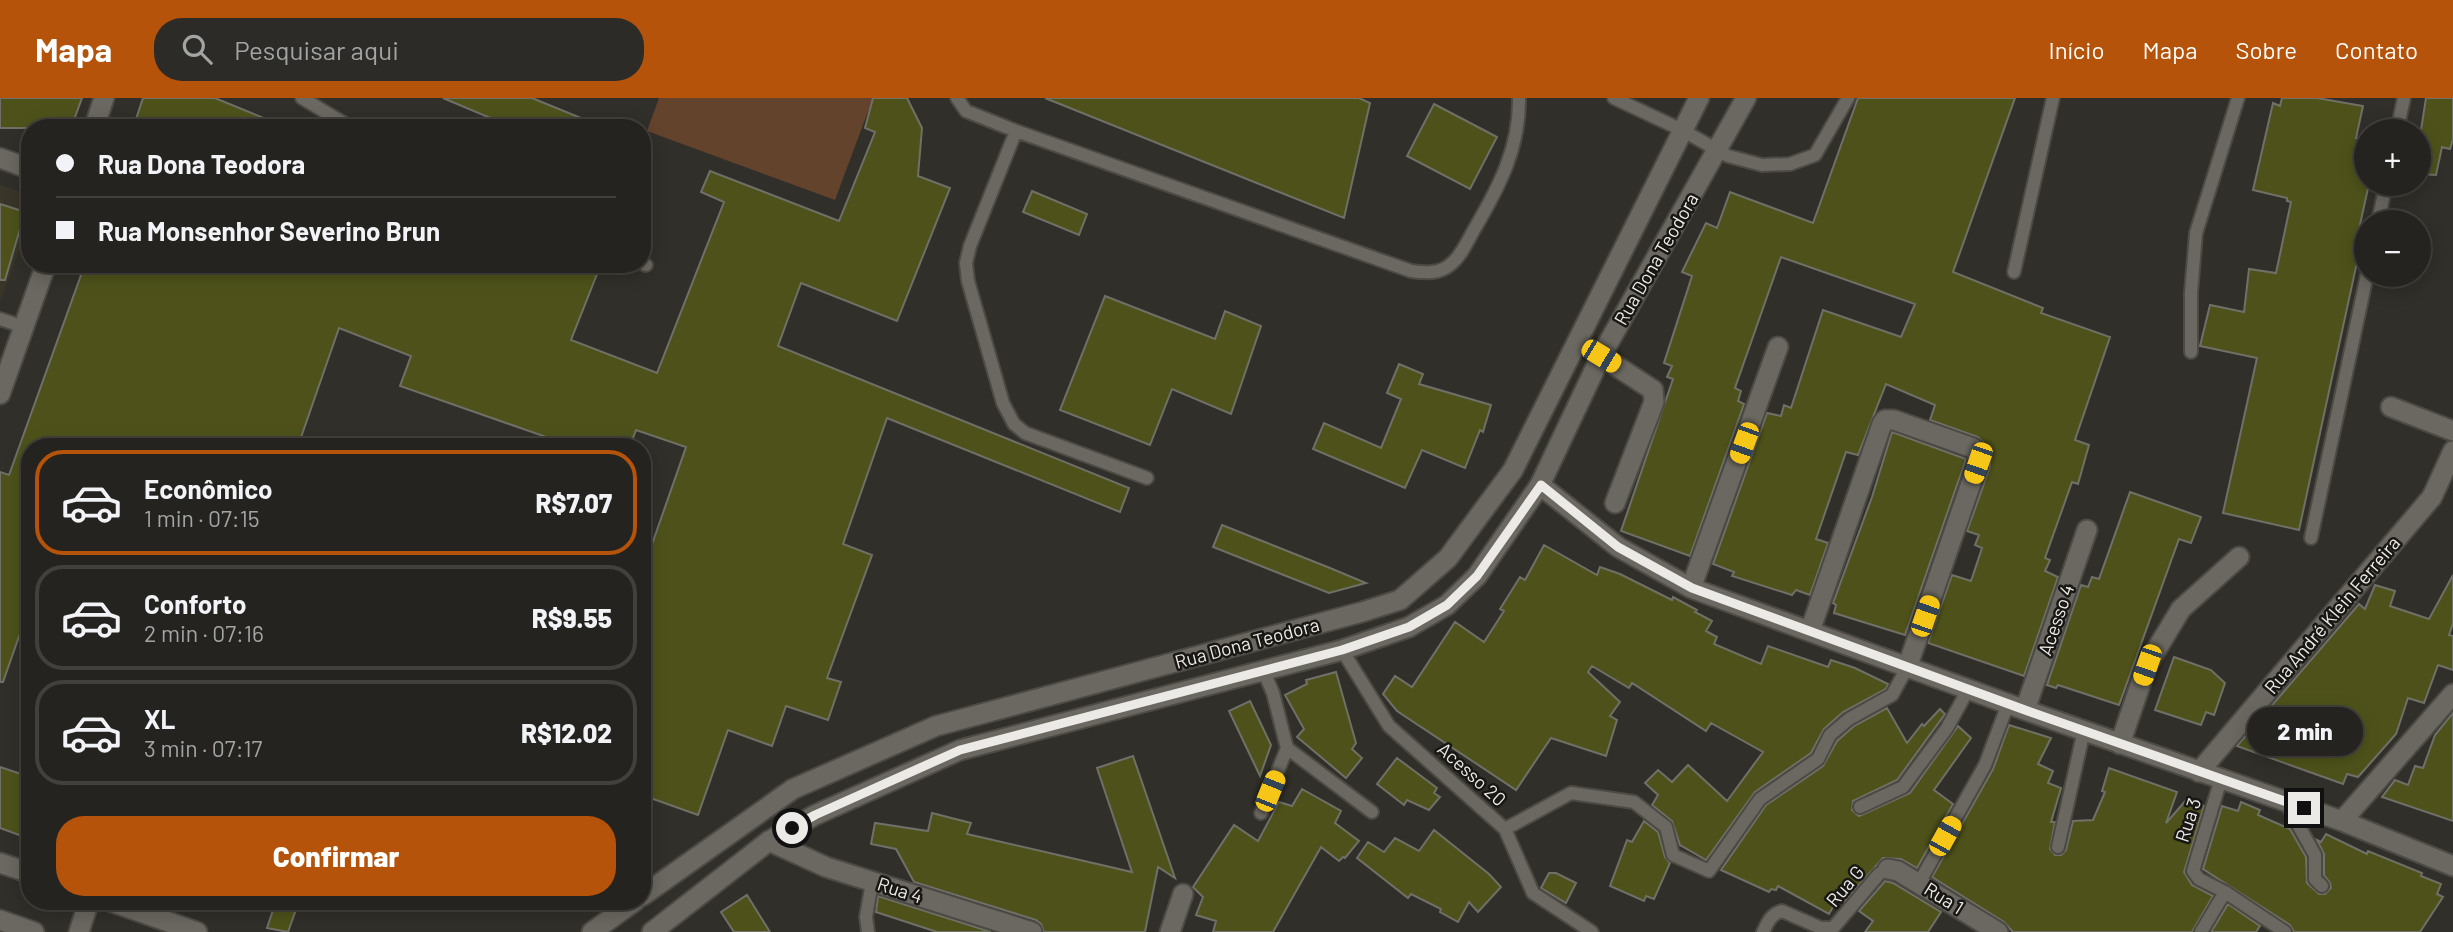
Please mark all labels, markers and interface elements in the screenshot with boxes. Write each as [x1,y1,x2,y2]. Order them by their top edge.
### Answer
search box [154,18,644,81]
text: Mapa [35,29,112,69]
icon: search [178,30,216,68]
text: Pesquisar aqui [234,34,399,65]
text: Início [2049,35,2105,64]
text: Mapa [2143,35,2197,64]
text: Sobre [2235,35,2297,64]
text: Contato [2335,35,2418,64]
map controls [2354,119,2431,287]
button: + [2354,119,2431,196]
text: Rua Dona Teodora [98,148,305,179]
street label: Rua Dona Teodora [1608,189,1703,329]
button: − [2354,210,2431,287]
text: Rua Monsenhor Severino Brun [98,215,440,246]
car [1578,336,1625,376]
car [1727,420,1762,466]
car [1962,440,1995,486]
icon: car [60,471,123,534]
text: Econômico [144,473,273,504]
text: R$7.07 [536,487,612,518]
text: 1 min · 07:15 [144,504,260,532]
street label: Rua André Klein Ferreira [2259,531,2404,698]
street label: Acesso 4 [2033,581,2078,658]
icon: car [60,586,123,649]
text: Conforto [144,588,247,619]
car [1909,593,1942,639]
text: R$9.55 [532,602,612,633]
street label: Rua Dona Teodora [1172,612,1322,673]
text: 2 min · 07:16 [144,619,264,647]
car [2131,642,2164,688]
icon: car [60,701,123,764]
text: XL [144,703,175,734]
callout: 2 min [2246,706,2362,756]
text: R$12.02 [521,717,612,748]
text: 2 min [2277,717,2333,745]
text: 3 min · 07:17 [144,734,262,762]
street label: Acesso 20 [1433,737,1511,810]
car [1253,768,1288,814]
route end [2288,792,2320,824]
street label: Rua 3 [2170,795,2205,845]
route start [776,812,808,844]
car [1926,813,1965,859]
button: Confirmar [56,816,616,896]
street label: Rua G [1821,860,1869,911]
street label: Rua 4 [875,872,925,908]
street label: Rua 1 [1920,877,1968,918]

